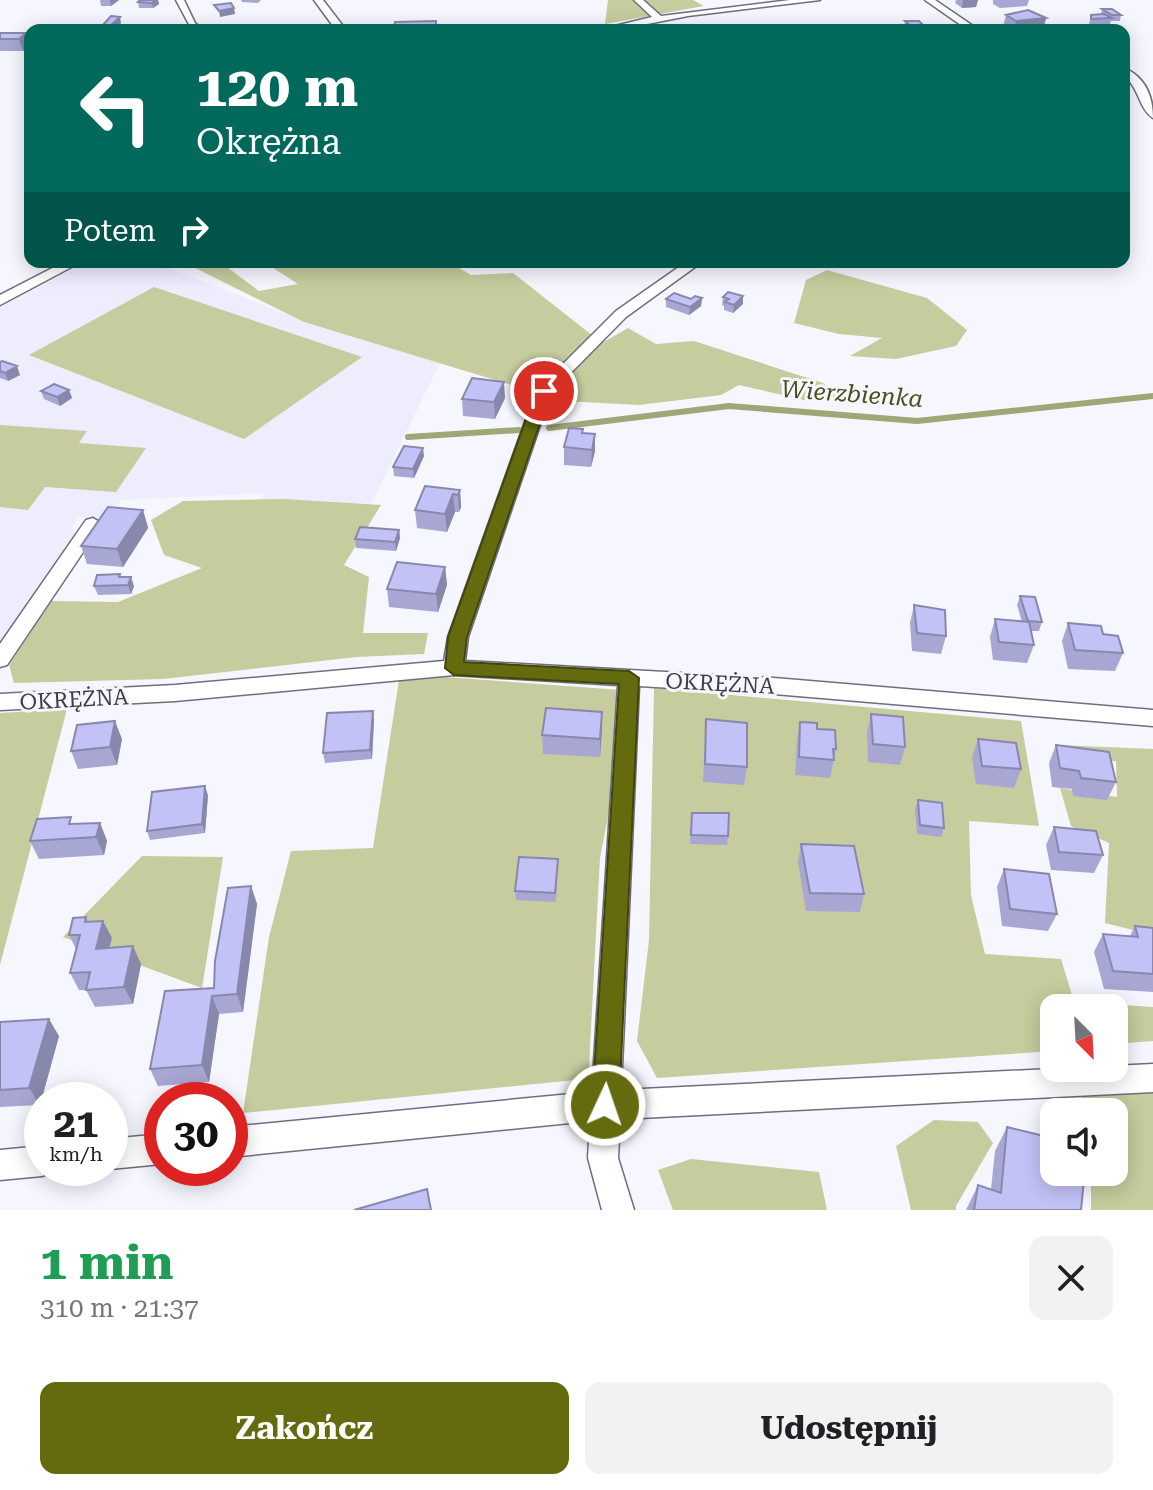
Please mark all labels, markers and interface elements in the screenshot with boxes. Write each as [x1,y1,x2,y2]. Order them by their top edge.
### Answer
text: 120 m [196,54,358,120]
icon: left [64,56,168,160]
text: Okrężna [196,121,341,163]
icon: right [172,208,216,252]
text: Potem [64,213,156,248]
pin [510,357,578,425]
icon: arrive [522,369,566,413]
water label: Wierzbienka [780,375,924,413]
street label: OKRĘŻNA [665,667,776,699]
street label: OKRĘŻNA [19,683,130,715]
north arrow [1040,994,1128,1082]
map controls [1040,994,1128,1186]
position arrow [563,1063,647,1147]
speed limit sign: 30 [144,1082,248,1186]
button: sound [1040,1098,1128,1186]
text: 21 [54,1100,98,1147]
text: km/h [49,1142,103,1166]
text: 1 min [40,1235,173,1291]
button: close [1029,1236,1113,1320]
text: 310 m · 21:37 [40,1293,199,1323]
button: Zakończ [40,1382,569,1474]
button: Udostępnij [585,1382,1113,1474]

